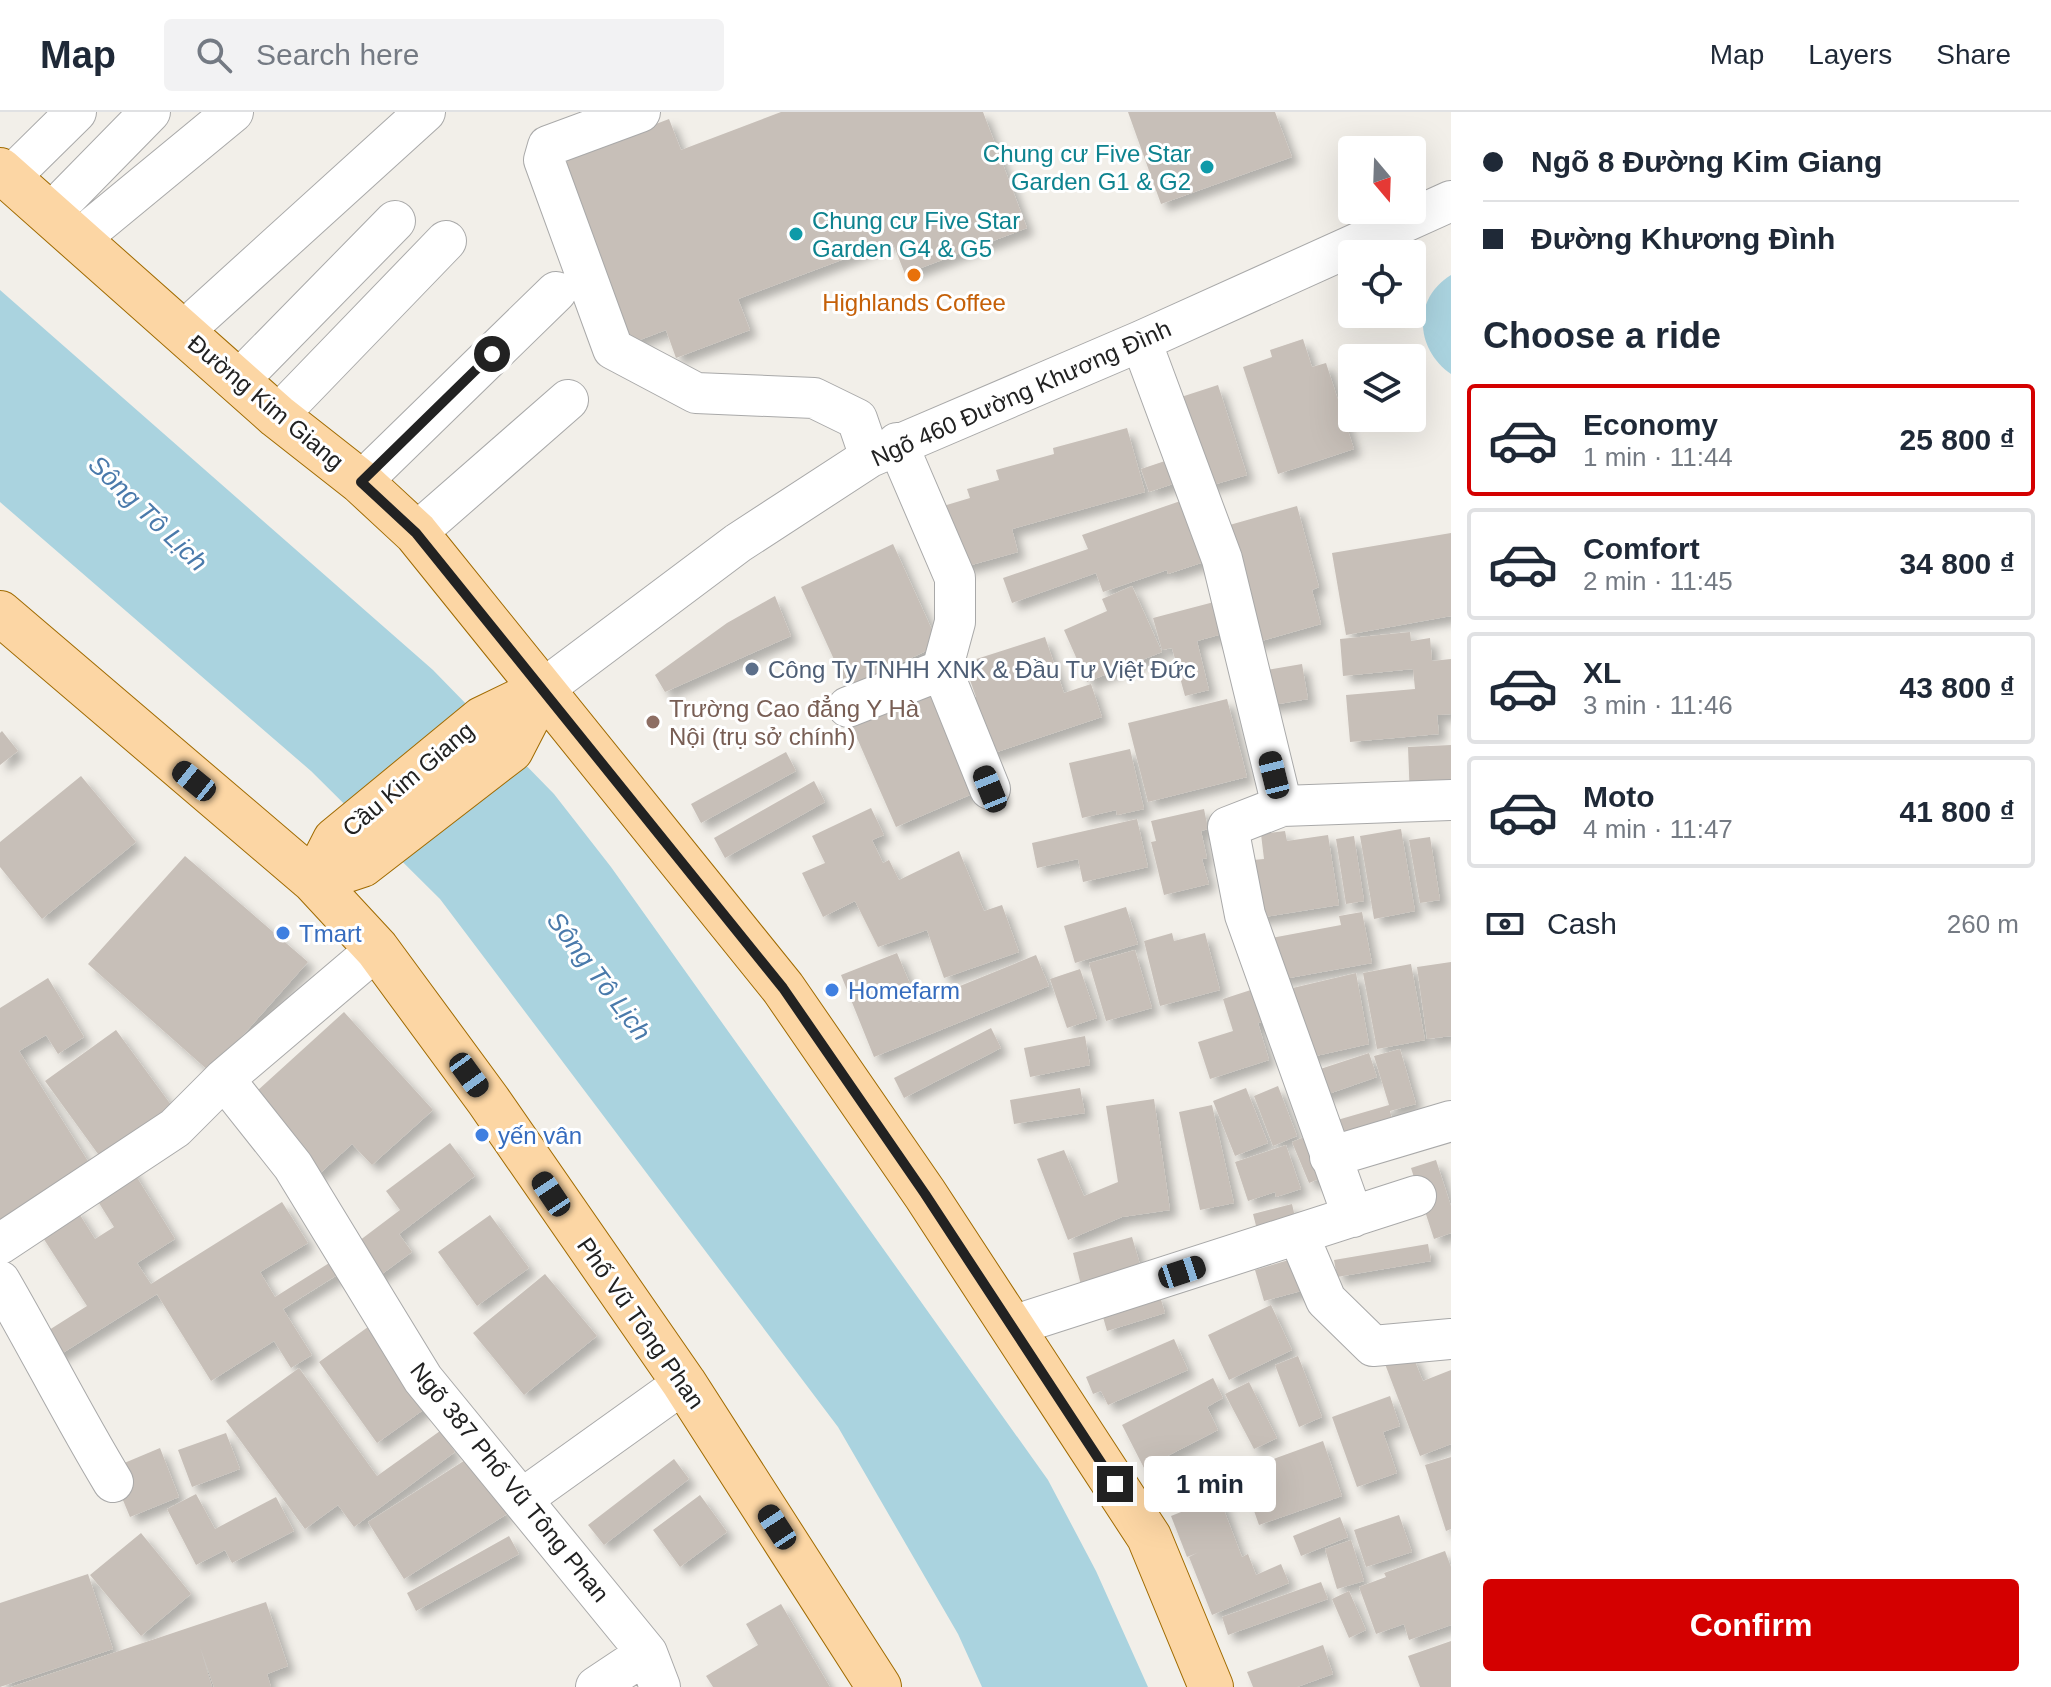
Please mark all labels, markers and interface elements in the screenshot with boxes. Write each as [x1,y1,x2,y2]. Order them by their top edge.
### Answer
search box [164,19,724,91]
icon: search [192,33,236,77]
text: Map [40,34,116,76]
text: Search here [256,38,419,71]
text: Map [1710,39,1764,70]
text: Layers [1808,39,1892,70]
text: Share [1936,39,2011,70]
north arrow [1338,136,1426,224]
map controls [1338,136,1426,432]
place label: Chung cư Five Star Garden G1 & G2 [983,140,1191,195]
text: Ngõ 8 Đường Kim Giang [1531,145,1882,178]
marker: Chung cư Five Star Garden G1 & G2 [1198,158,1216,176]
place label: Chung cư Five Star Garden G4 & G5 [812,207,1020,262]
text: Đường Khương Đình [1531,222,1835,255]
marker: Chung cư Five Star Garden G4 & G5 [787,225,805,243]
button: locate [1338,240,1426,328]
marker: Highlands Coffee [905,266,923,284]
place label: Highlands Coffee [822,289,1006,316]
street label: Ngõ 460 Đường Khương Đình [867,315,1175,471]
text: Choose a ride [1483,315,1721,356]
street label: Đường Kim Giang [183,329,349,475]
route start [474,336,510,372]
button: layers [1338,344,1426,432]
icon: car [1487,404,1559,476]
text: Economy [1583,408,1718,441]
text: 25 800 ₫ [1900,423,2015,456]
text: 1 min · 11:44 [1583,442,1733,472]
water label: Sông Tô Lịch [82,449,214,577]
icon: car [1487,528,1559,600]
text: Comfort [1583,532,1700,565]
text: 34 800 ₫ [1900,547,2015,580]
text: 2 min · 11:45 [1583,566,1733,596]
icon: car [1487,652,1559,724]
place label: Công Ty TNHH XNK & Đầu Tư Việt Đức [768,656,1196,683]
text: XL [1583,656,1621,689]
marker: Công Ty TNHH XNK & Đầu Tư Việt Đức [743,660,761,678]
text: 43 800 ₫ [1900,671,2015,704]
text: 3 min · 11:46 [1583,690,1733,720]
place label: Trường Cao đẳng Y Hà Nội (trụ sở chính) [669,694,920,750]
marker: Trường Cao đẳng Y Hà Nội (trụ sở chính) [644,713,662,731]
street label: Cầu Kim Giang [337,716,479,842]
car [1257,749,1291,801]
car [168,757,220,805]
car [970,762,1010,816]
icon: car [1487,776,1559,848]
text: Moto [1583,780,1655,813]
text: 41 800 ₫ [1900,795,2015,828]
text: 4 min · 11:47 [1583,814,1733,844]
icon: cash [1483,902,1527,946]
water label: Sông Tô Lịch [541,906,657,1046]
text: Cash [1547,907,1617,940]
text: 260 m [1947,909,2019,939]
place label: Tmart [299,920,362,947]
marker: Tmart [274,924,292,942]
place label: Homefarm [848,977,960,1004]
marker: Homefarm [823,981,841,999]
car [445,1049,493,1101]
place label: yến vân [498,1122,582,1149]
marker: yến vân [473,1126,491,1144]
car [528,1167,574,1221]
street label: Phố Vũ Tông Phan [572,1232,710,1414]
car [1155,1253,1209,1291]
street label: Ngõ 387 Phố Vũ Tông Phan [405,1357,615,1607]
callout: 1 min [1143,1456,1275,1512]
route end [1097,1466,1133,1502]
text: 1 min [1176,1469,1244,1499]
car [754,1500,800,1554]
button: Confirm [1483,1579,2019,1671]

